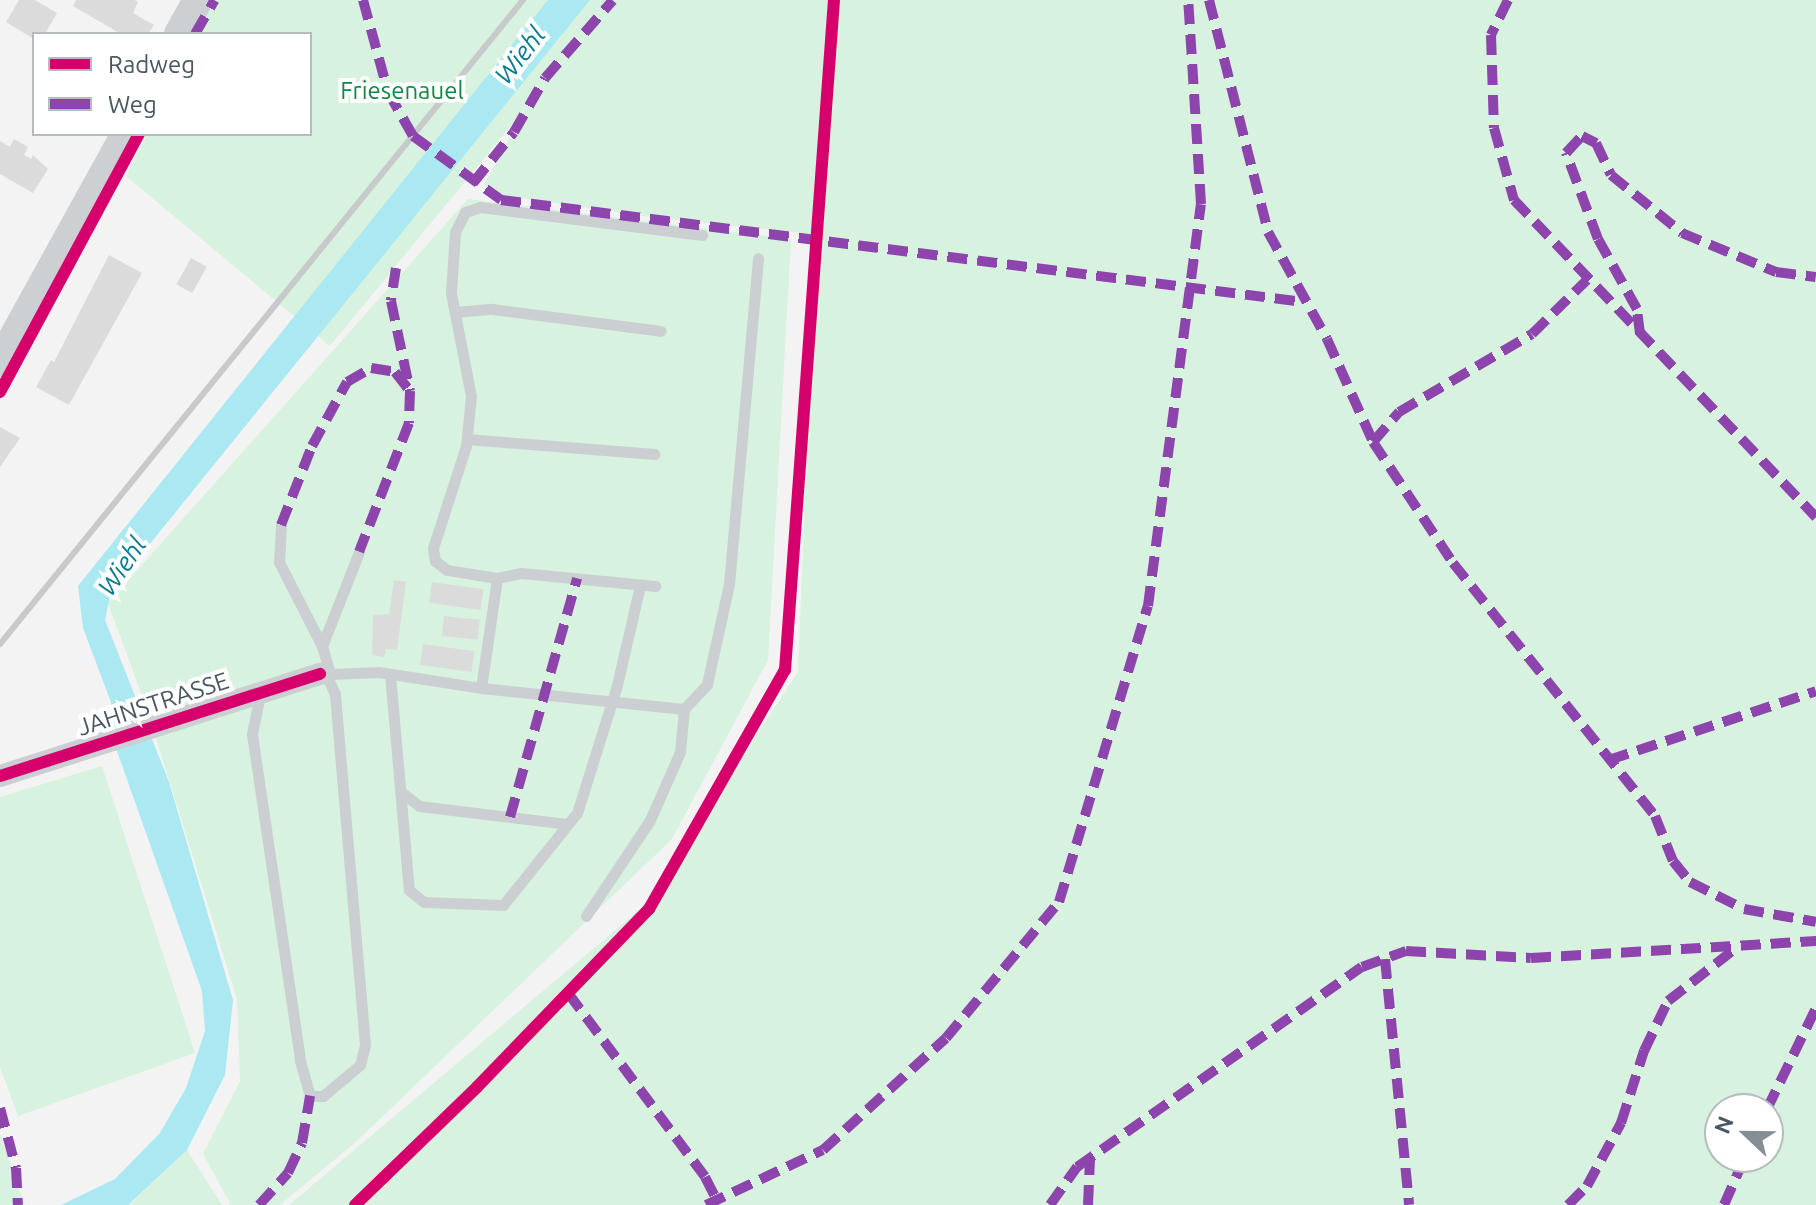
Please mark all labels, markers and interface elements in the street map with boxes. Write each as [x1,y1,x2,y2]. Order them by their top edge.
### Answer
water label: Wiehl [488,20,552,90]
legend [32,32,312,136]
text: Radweg [108,51,195,78]
park label: Friesenauel [340,77,464,105]
text: Weg [108,91,157,118]
water label: Wiehl [91,531,153,601]
street label: JAHNSTRASSE [74,666,232,742]
north arrow [1704,1093,1784,1173]
text: N [1708,1112,1738,1137]

